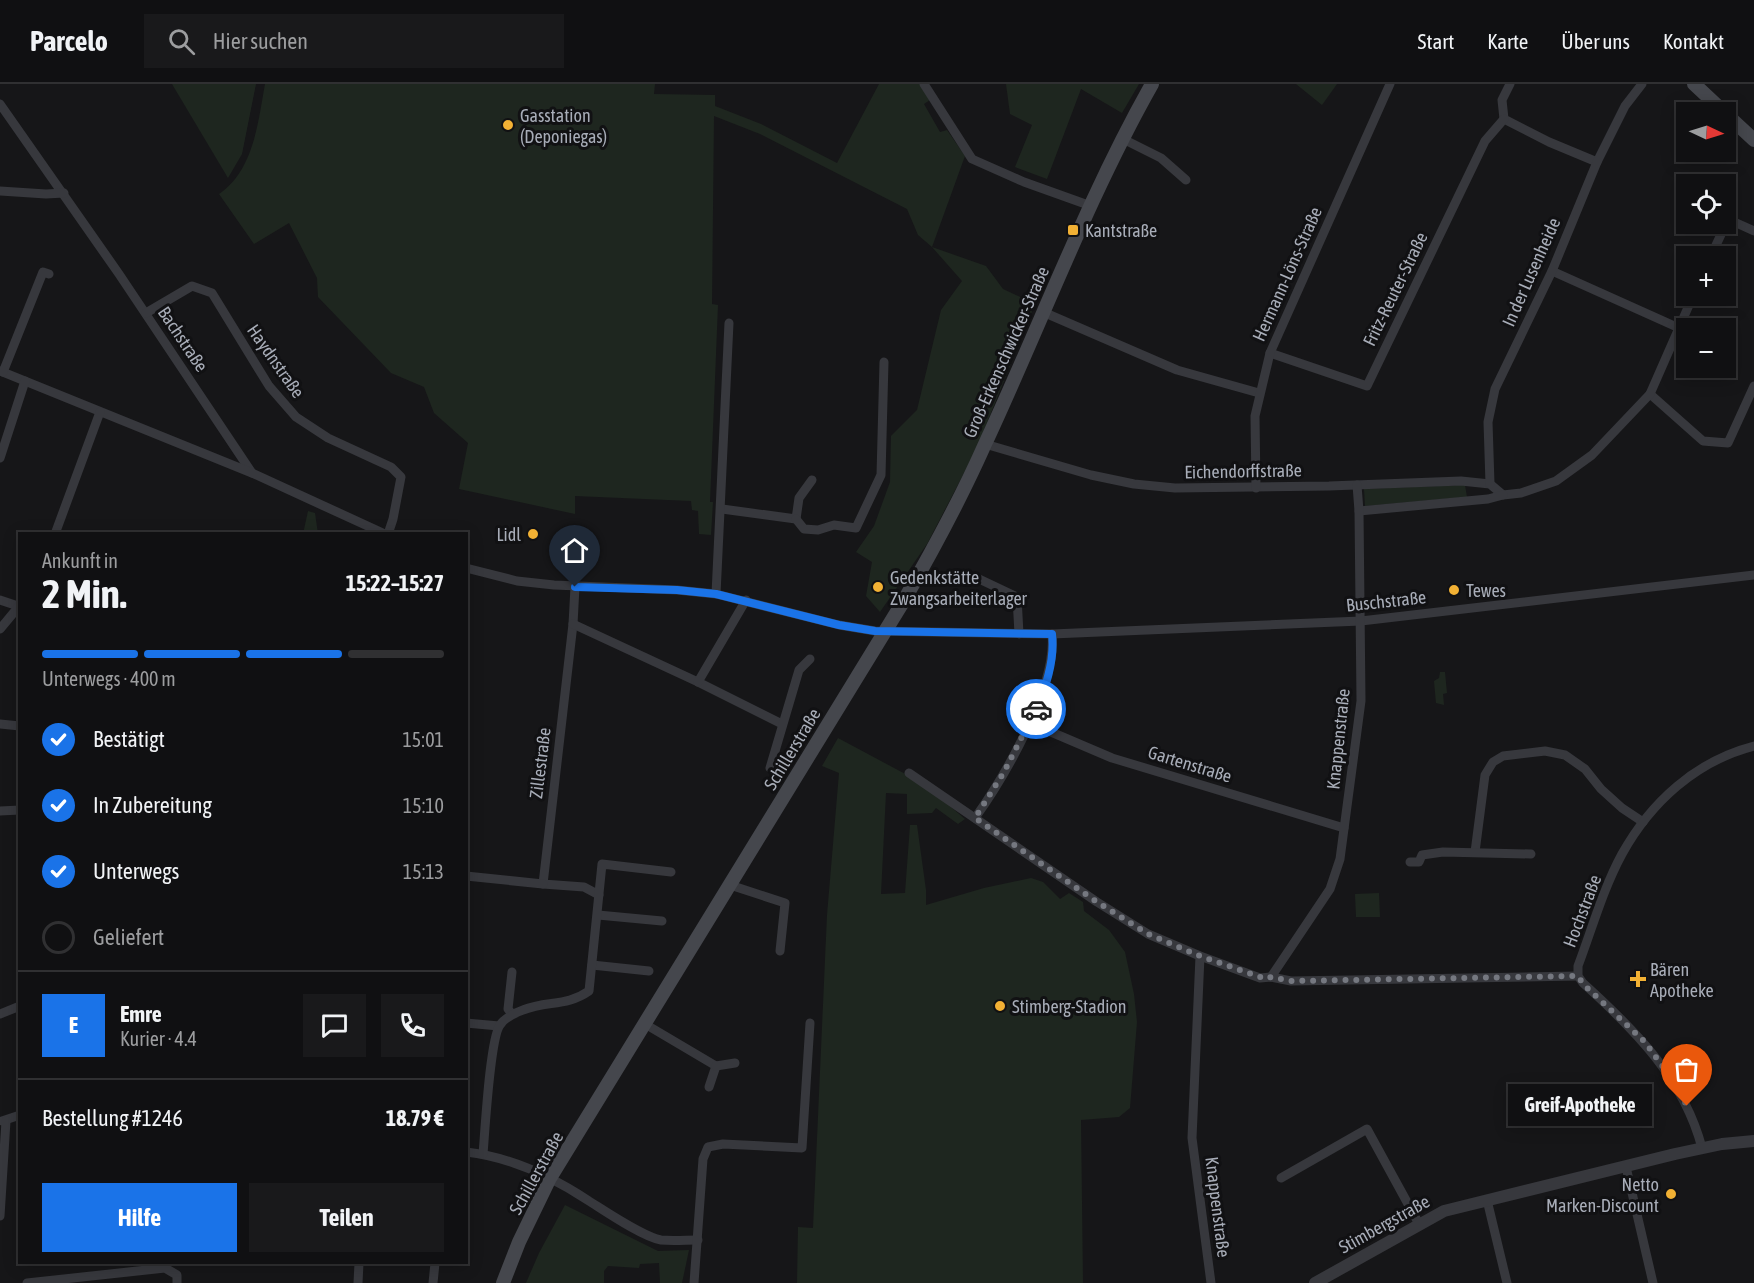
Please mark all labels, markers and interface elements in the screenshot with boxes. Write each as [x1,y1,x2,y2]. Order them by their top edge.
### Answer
search box [144,14,564,68]
text: Parcelo [30,25,108,57]
icon: search [165,25,198,58]
text: Hier suchen [213,28,308,54]
text: Start [1418,29,1454,53]
text: Karte [1487,29,1528,53]
text: Über uns [1561,29,1630,53]
text: Kontakt [1663,29,1724,53]
north arrow [1676,102,1736,162]
map controls [1676,102,1736,378]
place label: Gasstation (Deponiegas) [520,105,607,147]
marker: Gasstation (Deponiegas) [501,118,515,132]
button: locate [1676,174,1736,234]
street label: Hermann-Löns-Straße [1248,204,1326,344]
street label: In der Lusenheide [1498,214,1564,330]
place label: Kantstraße [1085,220,1157,241]
marker: Kantstraße [1066,223,1080,237]
street label: Fritz-Reuter-Straße [1358,229,1432,349]
button: + [1676,246,1736,306]
street label: Groß-Erkenschwicker-Straße [959,263,1053,441]
street label: Bachstraße [154,303,212,375]
button: − [1676,318,1736,378]
street label: Haydnstraße [243,320,309,402]
street label: Eichendorffstraße [1184,459,1302,483]
place label: Lidl [497,524,521,545]
pin [549,525,600,587]
marker: Lidl [526,527,540,541]
icon: home [558,534,591,567]
text: Ankunft in [42,549,118,572]
place label: Gedenkstätte Zwangsarbeiterlager [890,567,1028,609]
text: 15:22–15:27 [346,570,444,596]
text: 2 Min. [42,572,127,616]
marker: Gedenkstätte Zwangsarbeiterlager [871,580,885,594]
place label: Tewes [1466,580,1506,601]
marker: Tewes [1447,583,1461,597]
street label: Buschstraße [1345,586,1427,616]
text: Unterwegs · 400 m [42,667,176,690]
courier [1006,679,1066,739]
street label: Knappenstraße [1322,687,1354,791]
icon: car [1020,693,1053,726]
street label: Schillerstraße [759,704,825,794]
icon: check [42,723,75,756]
text: Bestätigt [93,726,165,752]
street label: Zillestraße [525,726,555,800]
text: 15:01 [402,728,444,751]
street label: Gartenstraße [1146,741,1234,787]
icon: check [42,789,75,822]
text: In Zubereitung [93,792,212,818]
text: 15:10 [403,794,444,817]
icon: check [42,855,75,888]
text: Unterwegs [93,858,179,884]
text: 15:13 [403,860,444,883]
street label: Hochstraße [1559,872,1605,950]
text: Geliefert [93,924,164,950]
place label: Bären Apotheke [1650,959,1714,1001]
marker: Bären Apotheke [1631,972,1645,986]
button: chat [303,994,366,1057]
button: phone [381,994,444,1057]
place label: Stimberg-Stadion [1012,996,1127,1017]
marker: Stimberg-Stadion [993,999,1007,1013]
text: Emre [120,1001,162,1027]
text: E [69,1012,78,1038]
text: Kurier · 4.4 [120,1027,197,1050]
pin [1661,1044,1712,1106]
icon: bag [1670,1053,1703,1086]
callout: Greif-Apotheke [1507,1085,1651,1127]
text: Greif-Apotheke [1524,1093,1636,1116]
text: Bestellung #1246 [42,1105,183,1131]
text: 18.79 € [386,1105,444,1131]
street label: Schillerstraße [505,1128,567,1218]
street label: Knappenstraße [1201,1155,1235,1259]
place label: Netto Marken-Discount [1546,1174,1659,1216]
button: Hilfe [42,1183,237,1252]
button: Teilen [249,1183,444,1252]
marker: Netto Marken-Discount [1664,1187,1678,1201]
street label: Stimbergstraße [1335,1190,1433,1258]

